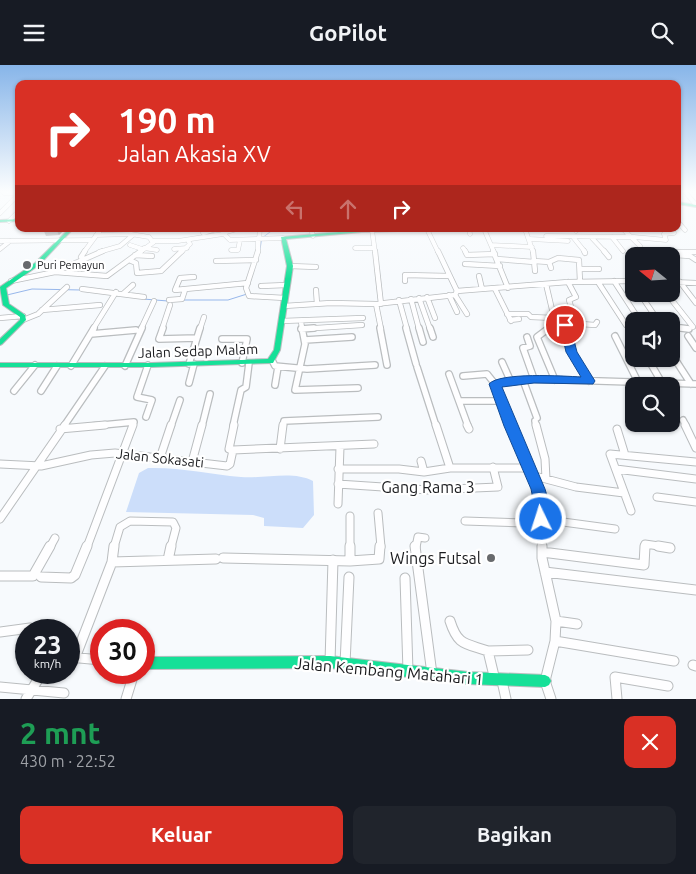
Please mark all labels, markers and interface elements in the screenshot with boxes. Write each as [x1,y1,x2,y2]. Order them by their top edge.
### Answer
icon: menu [20,19,48,47]
icon: search [648,19,676,47]
text: GoPilot [309,20,387,45]
icon: right [35,100,100,165]
text: 190 m [118,100,216,140]
text: Jalan Akasia XV [118,141,271,166]
icon: left [281,195,309,223]
icon: ahead [334,195,362,223]
icon: right [387,195,415,223]
north arrow [625,247,680,303]
map controls [625,247,680,432]
marker: Puri Pemayun [21,259,33,271]
place label: Puri Pemayun [37,259,105,271]
pin [544,304,586,346]
icon: arrive [551,311,579,339]
button: sound [625,312,680,367]
street label: Jalan Sedap Malam [138,341,258,361]
button: search [625,377,680,432]
street label: Jalan Sokasati [115,445,205,471]
street label: Gang Rama 3 [381,478,475,496]
position arrow [514,492,566,544]
place label: Wings Futsal [390,549,481,567]
marker: Wings Futsal [485,552,497,564]
speed limit sign: 30 [90,619,155,684]
text: 23 [33,631,62,659]
street label: Jalan Kembang Matahari 1 [294,654,484,688]
text: km/h [34,657,61,670]
text: 2 mnt [20,716,100,750]
button: close [624,716,676,768]
text: 430 m · 22:52 [20,752,116,770]
button: Keluar [20,806,343,864]
button: Bagikan [353,806,676,864]

